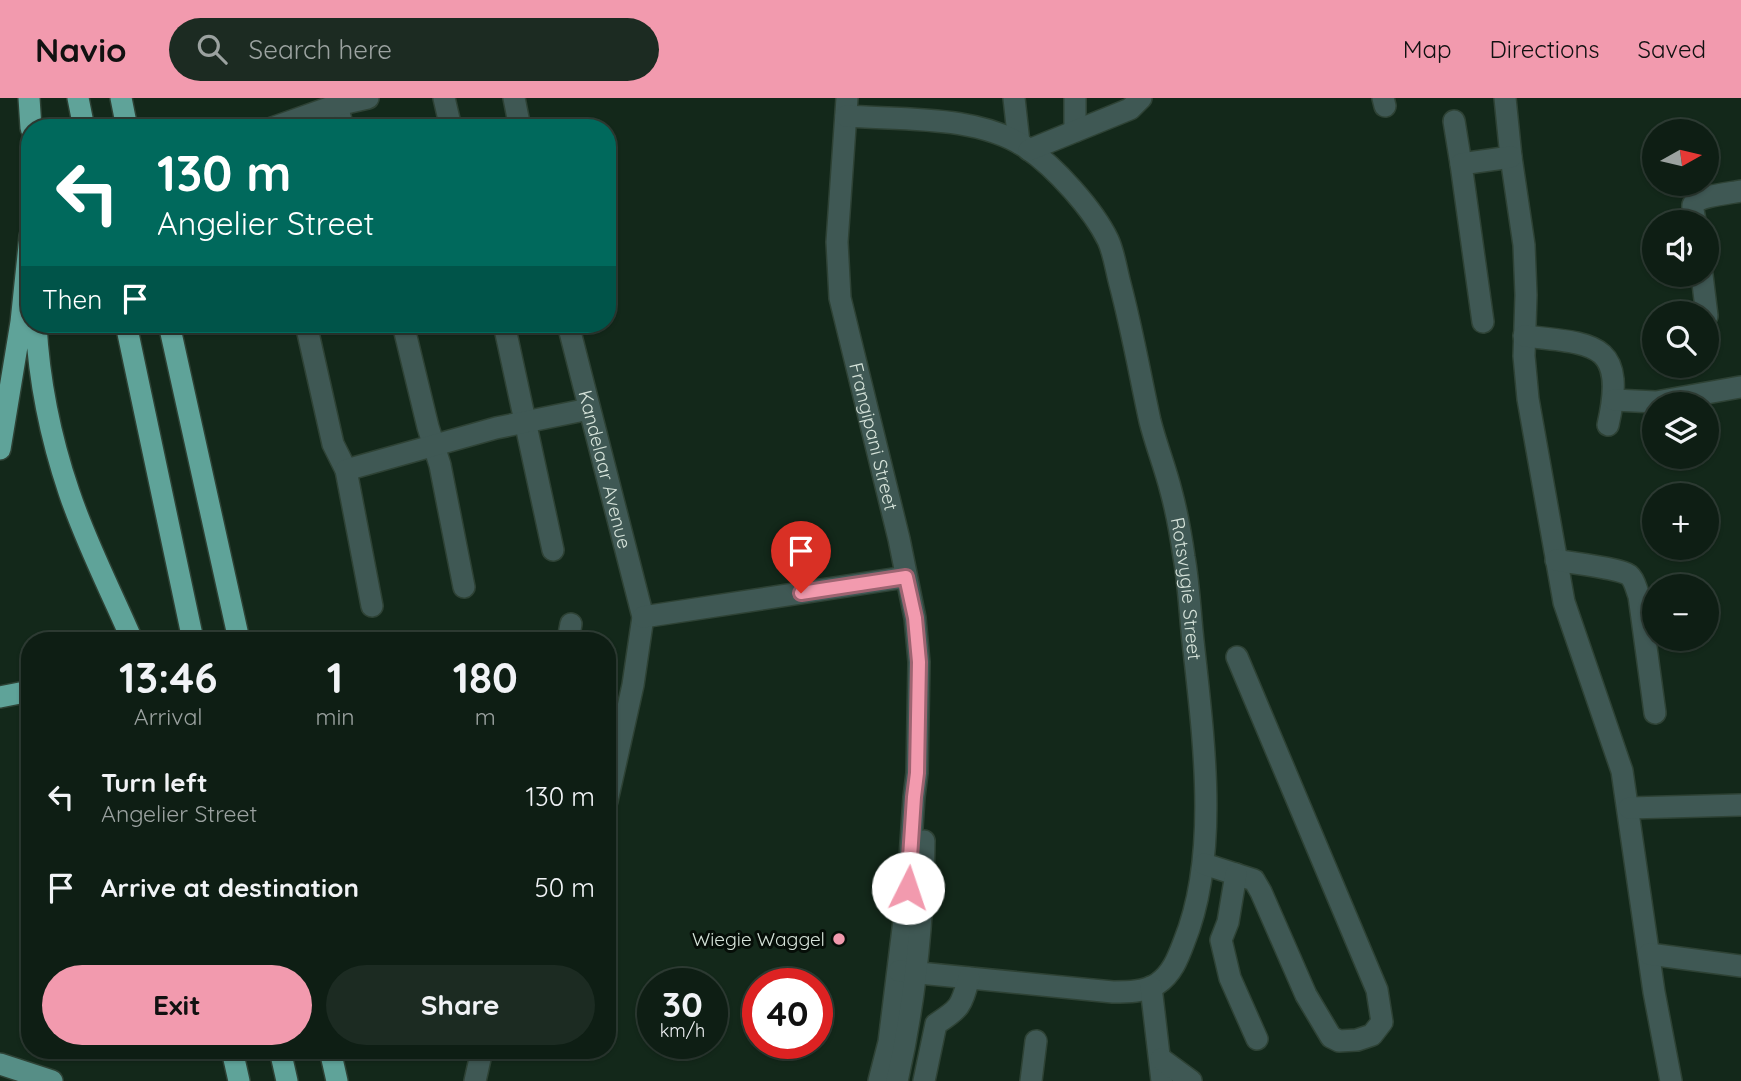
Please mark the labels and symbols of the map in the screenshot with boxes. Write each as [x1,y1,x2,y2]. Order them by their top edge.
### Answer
north arrow [1642,119,1718,196]
street label: Frangipani Street [844,360,904,513]
street label: Kandelaar Avenue [573,388,637,551]
street label: Rotsvygie Street [1165,515,1207,662]
pin [771,521,831,593]
position arrow [871,851,945,925]
place label: Wiegie Waggel [692,927,825,951]
marker: Wiegie Waggel [831,931,847,947]
speed limit sign: 40 [742,968,833,1059]

